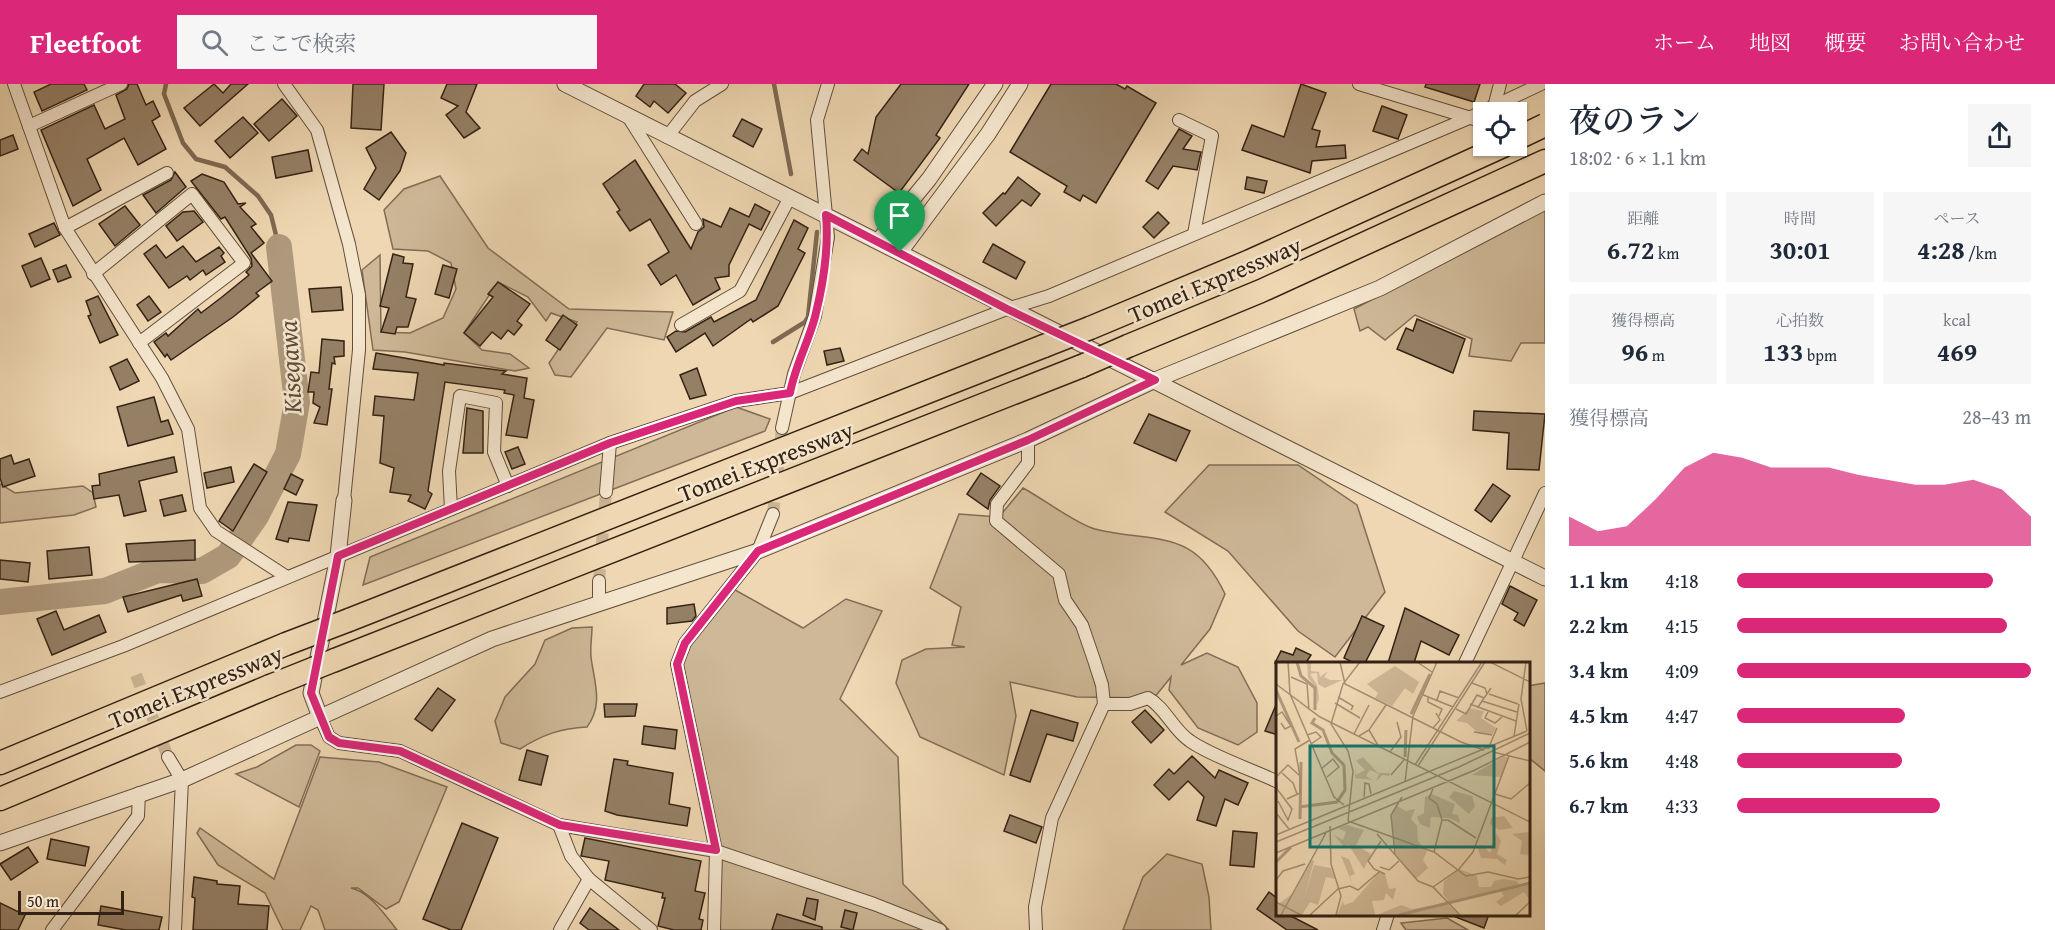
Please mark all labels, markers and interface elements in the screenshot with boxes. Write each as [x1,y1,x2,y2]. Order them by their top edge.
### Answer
search box [177,15,597,69]
text: Fleetfoot [30,22,141,63]
icon: search [198,26,231,59]
text: ここで検索 [246,27,356,59]
text: ホーム [1653,27,1716,58]
text: 地図 [1749,27,1791,58]
text: 概要 [1824,27,1866,58]
text: お問い合わせ [1899,27,2025,58]
text: 夜のラン [1569,96,1701,144]
map controls [1473,102,1527,156]
button: locate [1473,102,1527,156]
button: share [1968,104,2031,167]
text: 18:02 · 6 × 1.1 km [1569,143,1706,172]
pin [874,190,925,252]
icon: arrive [883,199,916,232]
text: 距離 [1627,206,1659,230]
text: 時間 [1784,206,1816,230]
text: ペース [1933,206,1981,230]
street label: Tomei Expressway [1123,227,1307,332]
text: 6.72 [1607,230,1655,269]
text: 30:01 [1769,230,1831,269]
text: 4:28 [1917,230,1965,269]
text: km [1655,241,1679,265]
text: /km [1965,241,1997,265]
text: 獲得標高 [1611,308,1675,332]
text: 心拍数 [1776,308,1824,332]
text: kcal [1943,308,1971,332]
water label: Kisegawa [268,320,311,416]
text: 96 [1621,332,1648,371]
text: 133 [1763,332,1803,371]
text: 469 [1937,332,1977,371]
text: m [1648,343,1665,367]
text: bpm [1803,343,1837,367]
text: 28–43 m [1962,402,2031,431]
text: 獲得標高 [1569,403,1649,432]
street label: Tomei Expressway [673,412,858,511]
text: 1.1 km [1569,566,1628,595]
text: 4:18 [1665,566,1699,595]
text: 2.2 km [1569,611,1628,640]
text: 4:15 [1665,611,1699,640]
street label: Tomei Expressway [104,636,288,737]
text: 3.4 km [1569,656,1628,685]
text: 4:09 [1665,656,1699,685]
inset map [1276,662,1530,915]
text: 4.5 km [1569,701,1628,730]
text: 4:47 [1665,701,1699,730]
text: 5.6 km [1569,746,1628,775]
text: 4:48 [1665,746,1699,775]
text: 6.7 km [1569,791,1628,820]
text: 4:33 [1665,791,1699,820]
scale bar [18,888,124,916]
text: 50 m [27,889,59,913]

